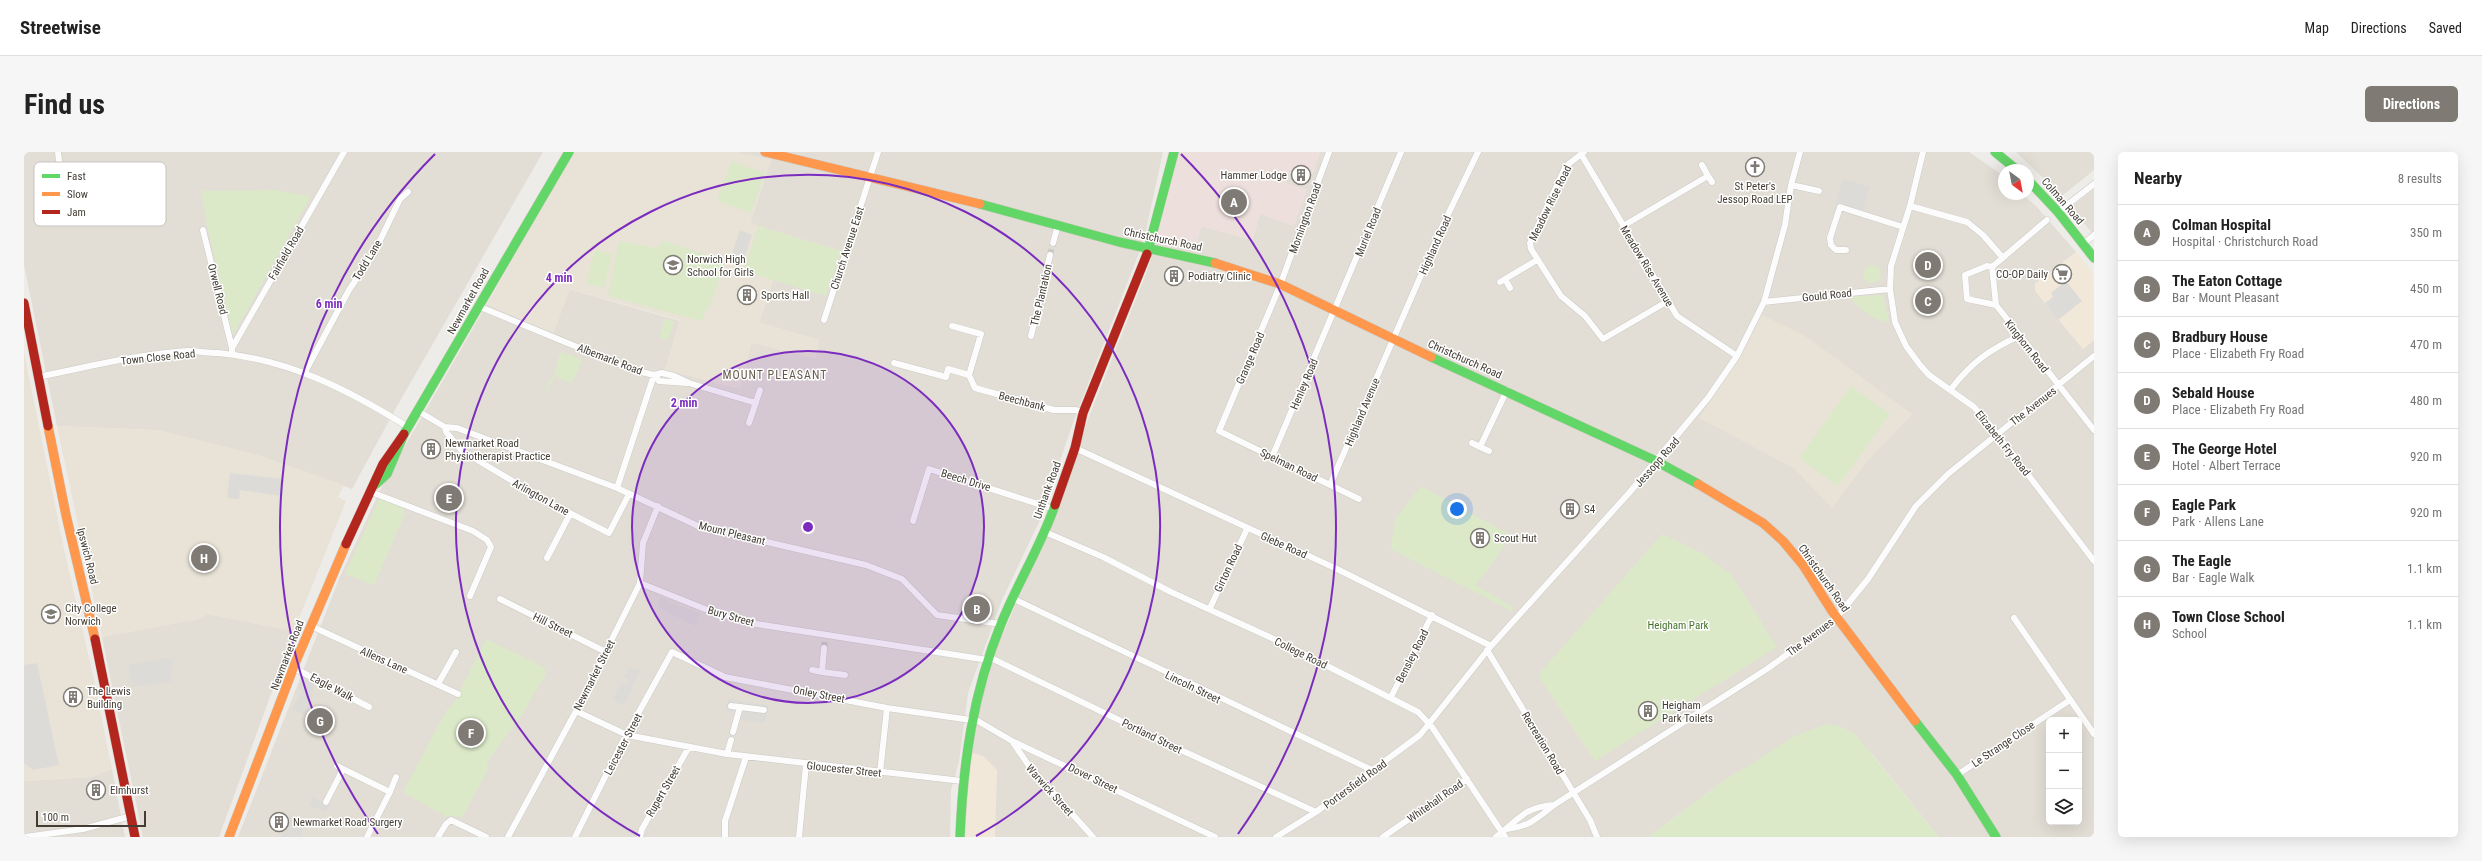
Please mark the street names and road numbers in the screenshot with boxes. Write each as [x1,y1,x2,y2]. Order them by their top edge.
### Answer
street label: Meadow Rise Road [1527,163,1574,243]
street label: Colman Road [2039,175,2086,227]
street label: Mornington Road [1287,181,1324,255]
street label: Church Avenue East [828,205,867,291]
street label: Muriel Road [1353,206,1384,259]
street label: Highland Road [1417,214,1454,277]
street label: Meadow Rise Avenue [1617,223,1676,309]
street label: Fairfield Road [266,224,307,282]
street label: Christchurch Road [1123,225,1203,254]
street label: Todd Lane [350,238,385,283]
street label: Orwell Road [205,262,230,316]
street label: The Plantation [1028,263,1055,327]
street label: Newmarket Road [445,266,492,337]
street label: Gould Road [1802,286,1853,305]
street label: Kinghorn Road [2002,317,2051,375]
street label: Grange Road [1234,330,1267,386]
street label: Christchurch Road [1426,337,1504,382]
street label: Albemarle Road [575,341,644,378]
street label: Town Close Road [120,347,196,368]
street label: Henley Road [1288,357,1321,412]
street label: Highland Avenue [1342,376,1383,448]
street label: The Avenues [2007,384,2059,429]
street label: Beechbank [997,389,1047,414]
street label: Elizabeth Fry Road [1972,408,2033,479]
street label: Jessopp Road [1632,435,1682,490]
street label: Spelman Road [1258,446,1320,485]
street label: Unthank Road [1031,460,1064,521]
street label: Beech Drive [939,467,992,494]
street label: Arlington Lane [510,476,571,518]
street label: Mount Pleasant [697,519,767,548]
street label: Ipswich Road [74,526,101,586]
street label: Glebe Road [1259,529,1309,561]
street label: Girton Road [1212,542,1245,594]
street label: Christchurch Road [1795,542,1852,615]
street label: Bury Street [706,604,756,629]
street label: Hill Street [531,610,575,641]
street label: The Avenues [1784,616,1836,659]
street label: Newmarket Road [268,618,307,692]
street label: Bensley Road [1393,627,1431,685]
street label: College Road [1272,635,1329,672]
street label: Newmarket Street [571,638,618,713]
street label: Allens Lane [358,644,409,677]
street label: Lincoln Street [1163,668,1223,706]
street label: Eagle Walk [308,671,356,704]
street label: Onley Street [792,683,846,706]
street label: Recreation Road [1519,709,1566,777]
street label: Leicester Street [602,711,645,777]
street label: Portland Street [1120,716,1184,757]
street label: Le Strange Close [1969,719,2037,770]
street label: Portersfield Road [1321,757,1389,812]
street label: Gloucester Street [806,759,882,780]
street label: Dover Street [1066,761,1120,796]
street label: Warwick Street [1023,762,1076,819]
street label: Rupert Street [644,763,683,819]
street label: Whitehall Road [1405,777,1466,825]

